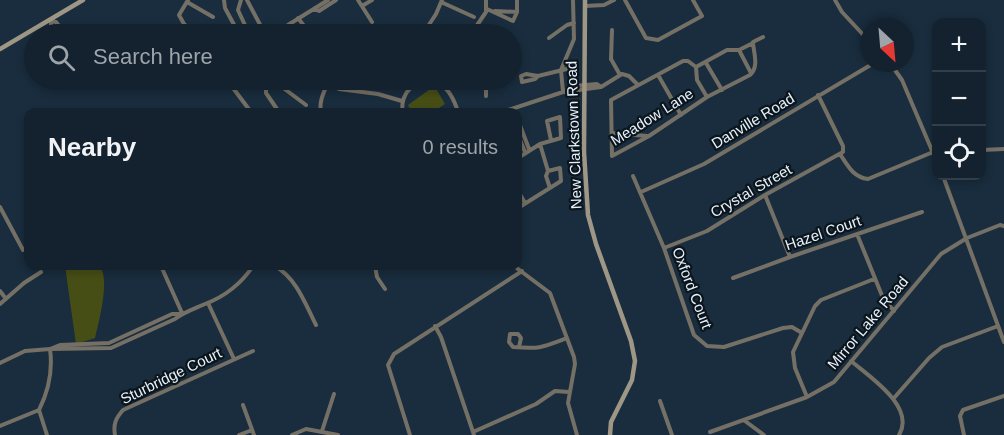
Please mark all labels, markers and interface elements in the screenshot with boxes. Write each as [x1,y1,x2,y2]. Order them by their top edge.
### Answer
north arrow [860,18,914,72]
map controls [932,18,986,180]
button: + [932,18,986,72]
search box [24,24,522,90]
icon: search [45,41,78,74]
text: Search here [93,44,213,69]
street label: New Clarkstown Road [562,61,585,209]
button: − [932,72,986,126]
street label: Meadow Lane [607,84,696,149]
street label: Danville Road [708,89,797,152]
button: locate [932,126,986,180]
text: Nearby [48,132,136,162]
text: 0 results [422,136,498,158]
street label: Crystal Street [707,160,795,221]
street label: Hazel Court [783,211,864,253]
street label: Oxford Court [669,245,716,332]
street label: Mirror Lake Road [824,273,911,373]
street label: Sturbridge Court [118,343,225,407]

